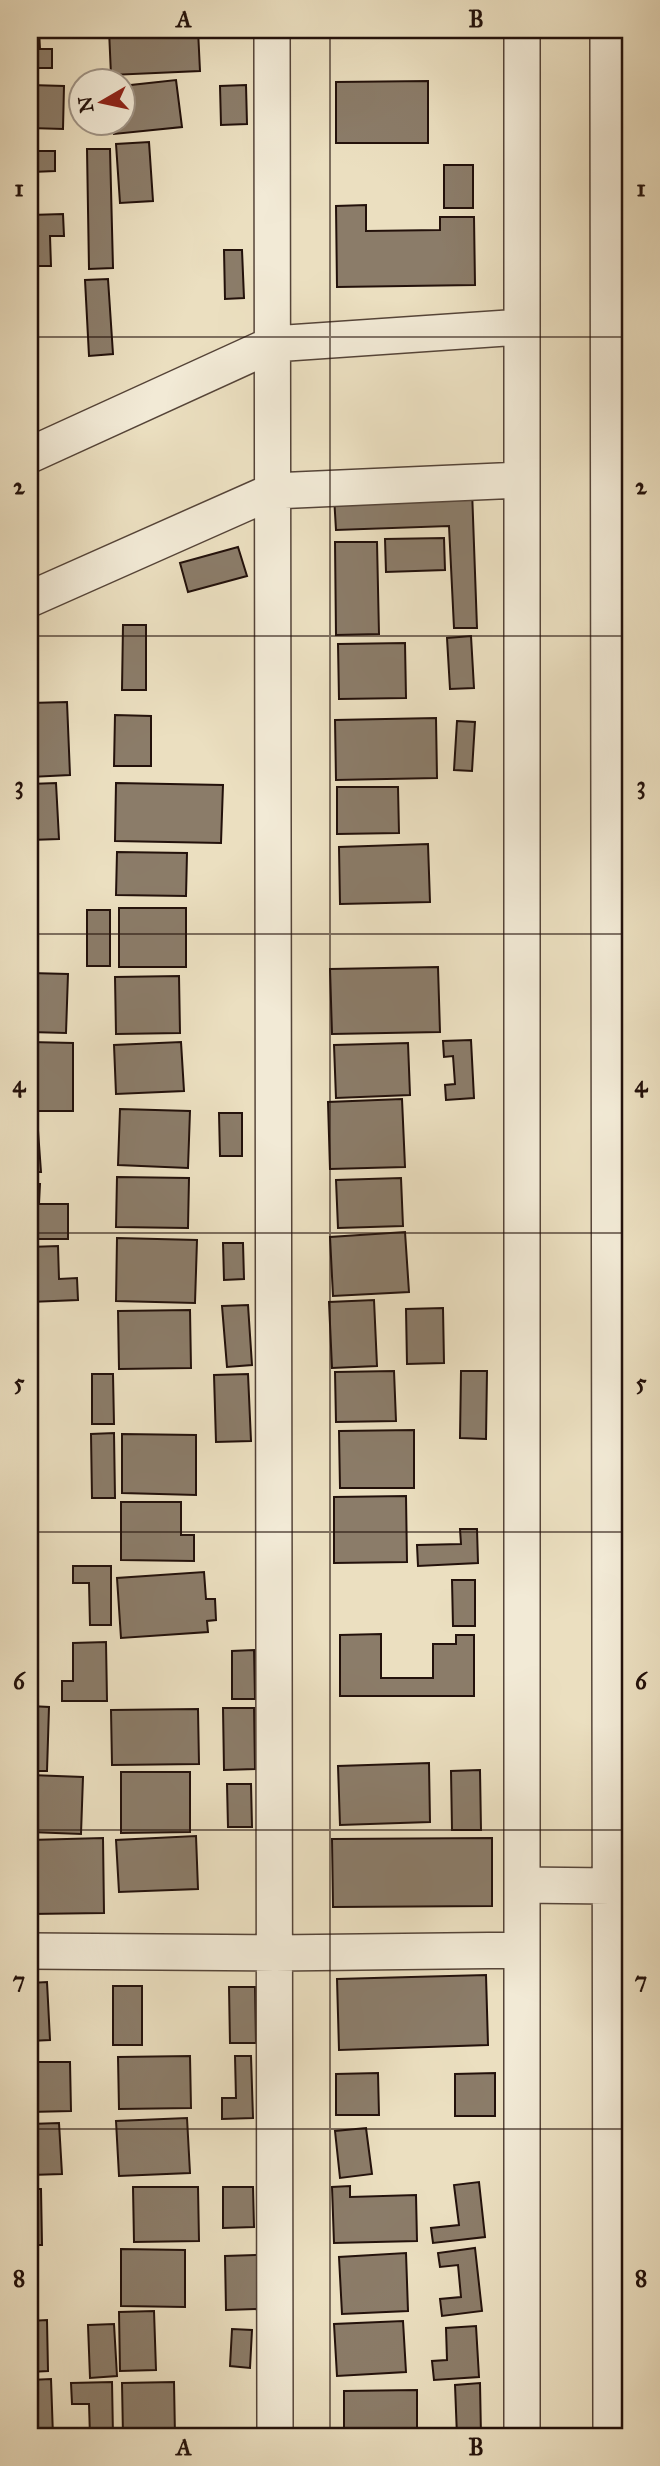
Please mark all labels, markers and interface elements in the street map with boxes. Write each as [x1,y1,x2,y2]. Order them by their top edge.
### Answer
text: A [174,5,192,33]
text: B [468,5,484,33]
north arrow [66,66,136,136]
text: N [73,95,98,114]
text: 1 [14,174,24,202]
text: 1 [636,174,646,202]
text: 2 [13,472,25,500]
text: 2 [635,472,647,500]
text: 3 [14,771,24,800]
text: 3 [636,771,646,800]
text: 4 [13,1070,27,1098]
text: 4 [635,1070,649,1098]
text: 5 [14,1368,25,1396]
text: 5 [636,1368,647,1396]
text: 6 [13,1667,26,1695]
text: 6 [635,1667,648,1695]
text: 7 [13,1966,25,1994]
text: 7 [635,1966,647,1994]
text: 8 [13,2264,25,2292]
text: 8 [635,2264,647,2292]
text: A [174,2433,192,2461]
text: B [468,2433,484,2461]

